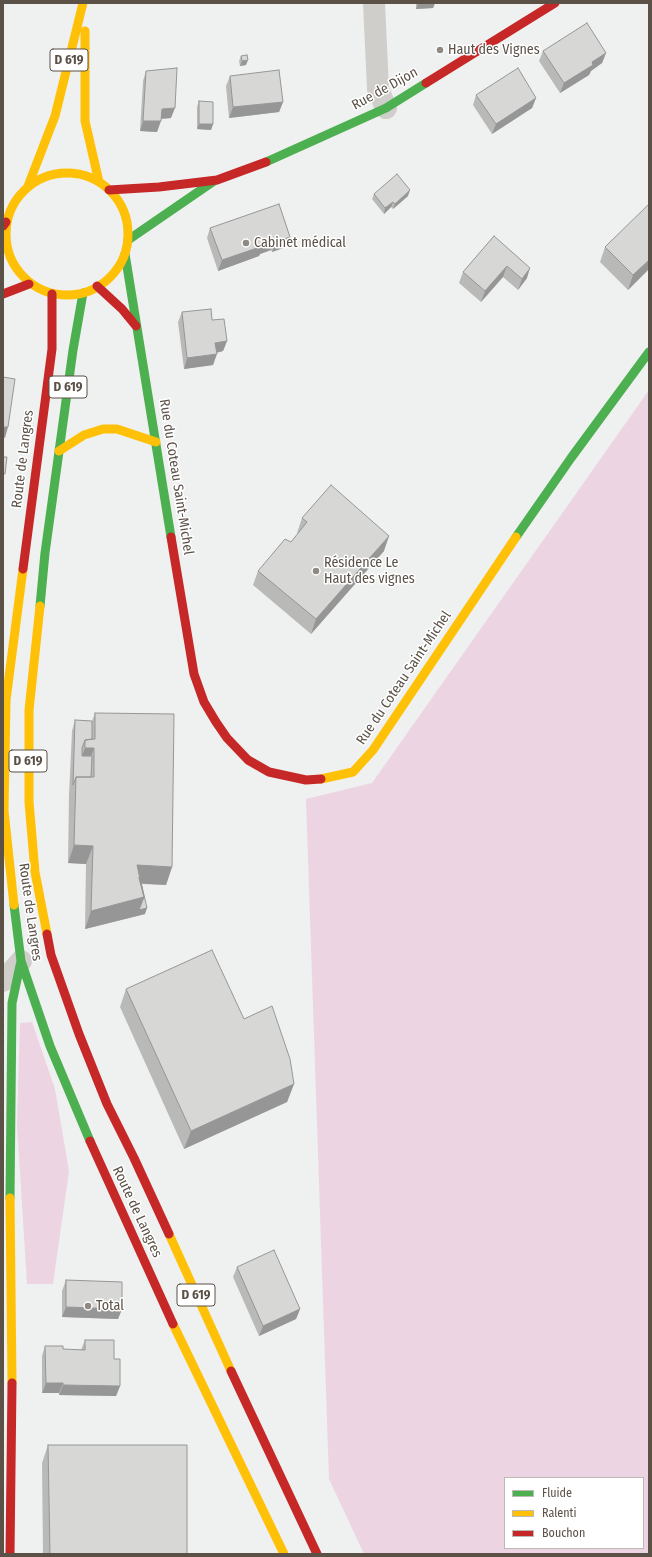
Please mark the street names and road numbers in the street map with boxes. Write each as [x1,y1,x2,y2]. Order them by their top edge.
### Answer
road number: D 619 [50,49,88,71]
street label: Rue de Dijon [349,64,421,114]
road number: D 619 [49,376,87,398]
street label: Rue du Coteau Saint-Michel [155,398,197,556]
street label: Route de Langres [9,409,37,509]
street label: Rue du Coteau Saint-Michel [353,608,455,748]
road number: D 619 [9,750,47,772]
street label: Route de Langres [15,862,45,962]
street label: Route de Langres [109,1164,165,1260]
road number: D 619 [177,1284,215,1306]

